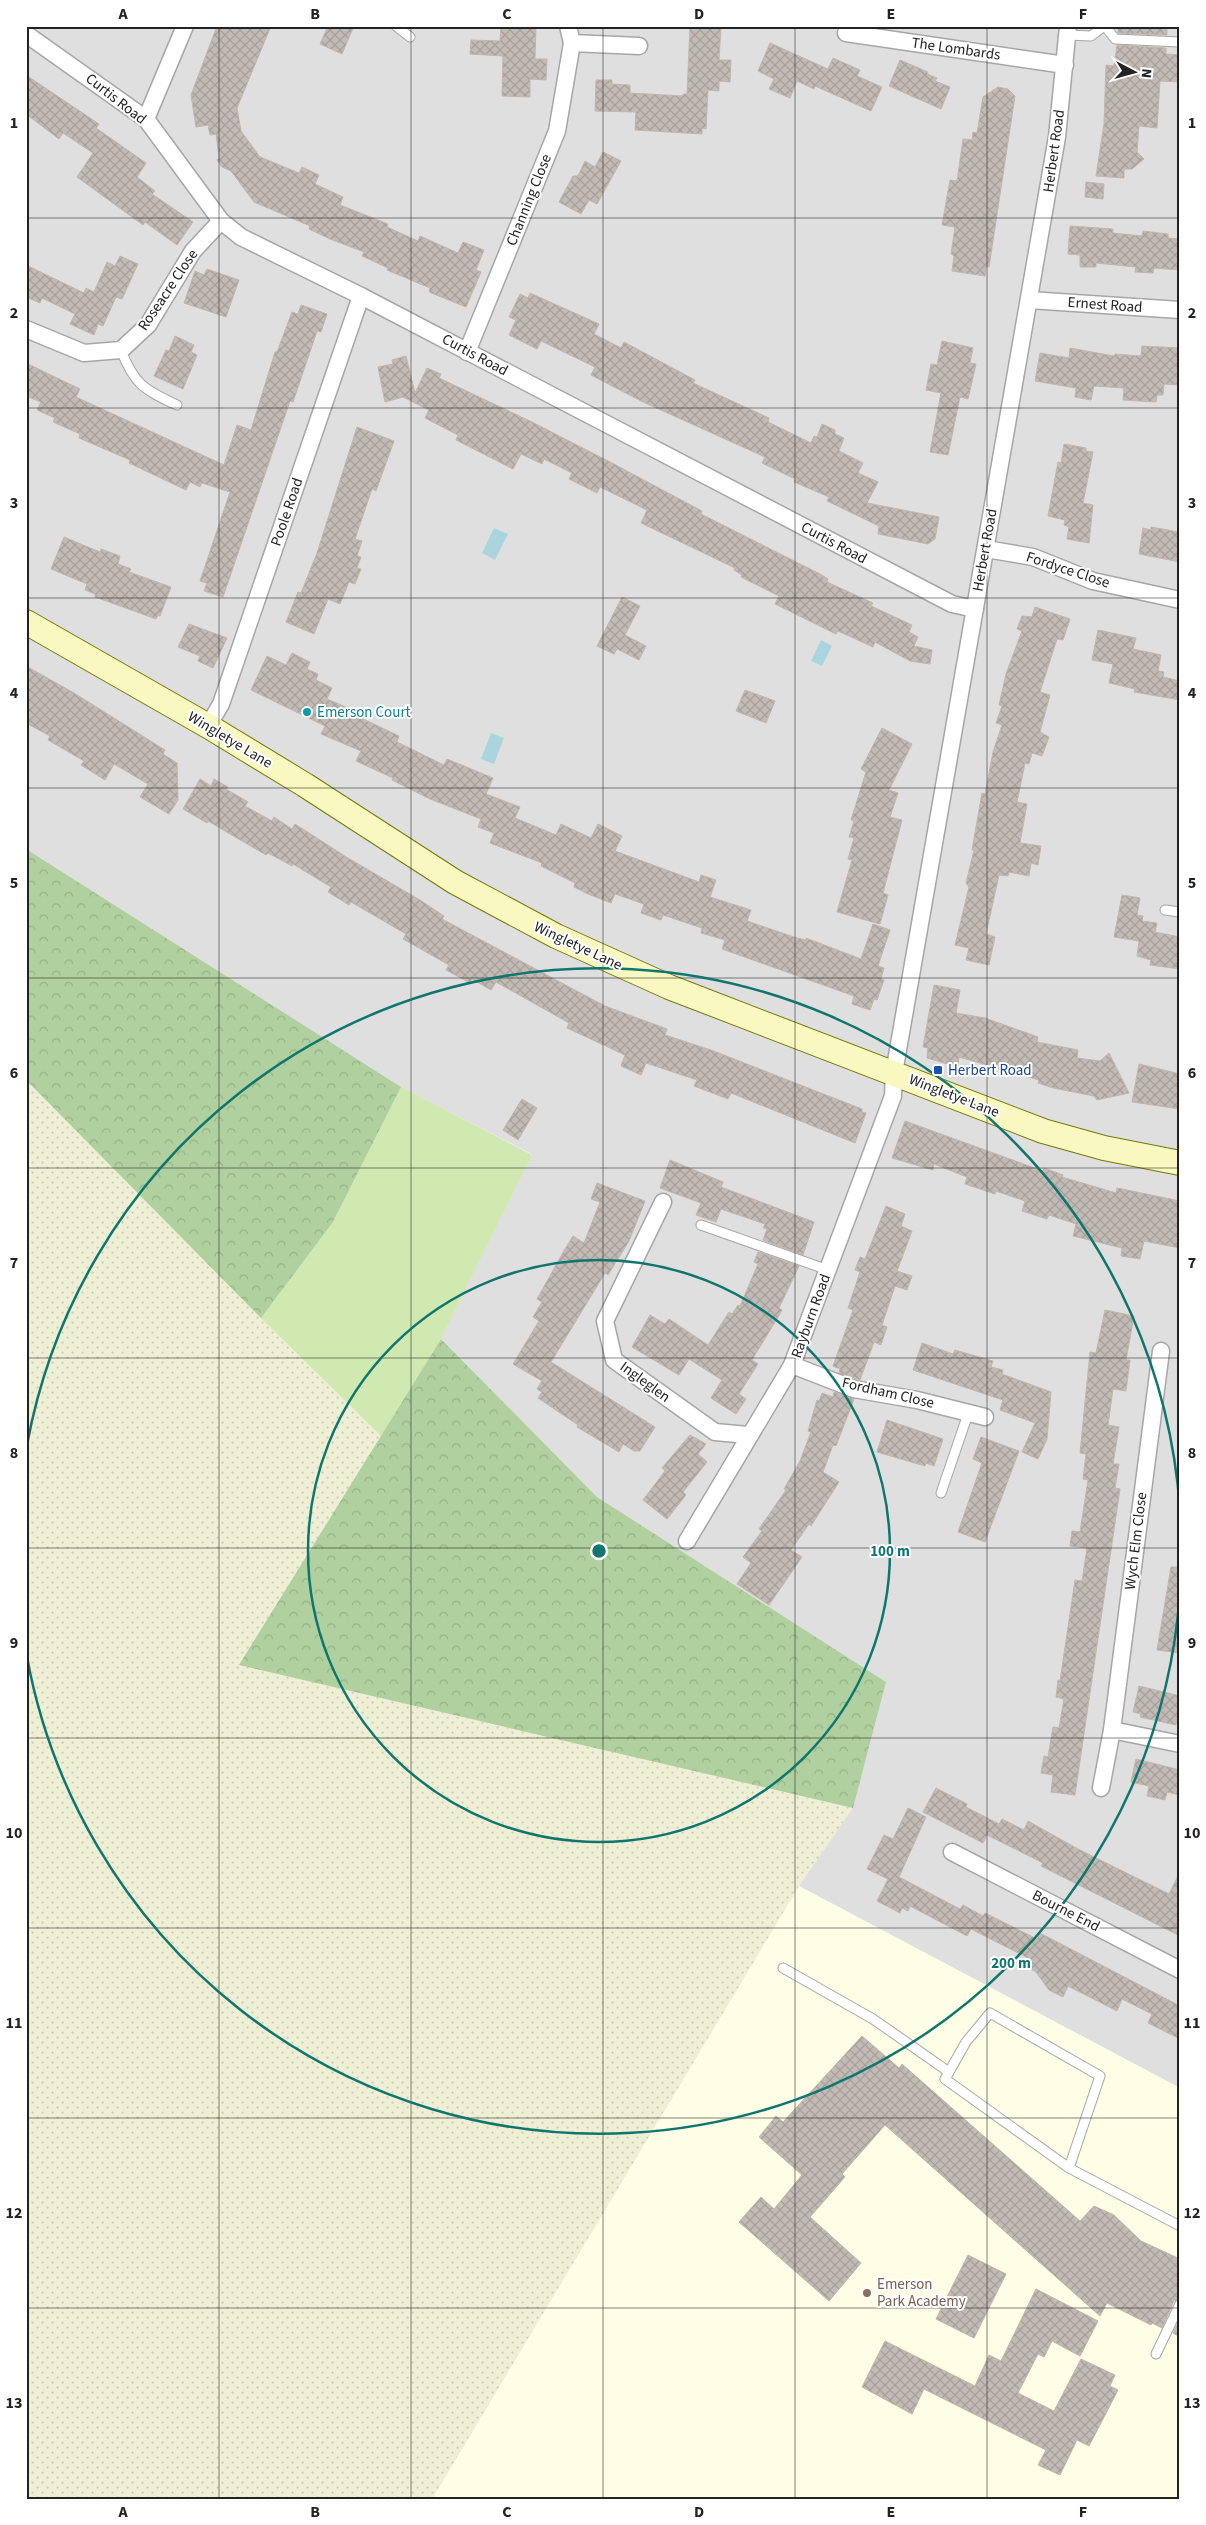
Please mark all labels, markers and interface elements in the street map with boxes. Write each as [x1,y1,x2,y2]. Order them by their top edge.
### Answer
text: A [117,3,128,25]
text: B [310,3,320,25]
text: C [502,3,512,25]
text: D [694,3,704,25]
text: E [887,3,895,25]
text: F [1079,3,1087,25]
street label: The Lombards [910,32,1002,66]
north arrow [1108,48,1158,98]
text: N [1136,68,1156,79]
street label: Curtis Road [81,69,151,129]
street label: Herbert Road [1038,108,1070,194]
text: 1 [10,112,18,134]
text: 1 [1188,112,1196,134]
street label: Channing Close [501,151,557,249]
street label: Roseacre Close [133,245,203,335]
street label: Ernest Road [1067,292,1143,318]
text: 2 [10,302,18,324]
text: 2 [1188,302,1196,324]
street label: Curtis Road [438,329,512,381]
street label: Poole Road [266,475,308,549]
text: 3 [10,492,18,514]
text: 3 [1188,492,1196,514]
street label: Herbert Road [967,507,1003,593]
street label: Curtis Road [797,517,871,569]
street label: Fordyce Close [1023,547,1113,593]
text: 4 [10,682,19,704]
text: 4 [1188,682,1197,704]
place label: Emerson Court [317,702,411,723]
street label: Wingletye Lane [184,706,276,774]
marker: Emerson Court [301,706,313,718]
text: 5 [10,872,18,894]
text: 5 [1188,872,1196,894]
street label: Wingletye Lane [530,916,626,976]
place label: Herbert Road [948,1060,1032,1081]
text: 6 [10,1062,18,1084]
text: 6 [1188,1062,1196,1084]
marker: Herbert Road [932,1064,944,1076]
street label: Wingletye Lane [906,1069,1002,1123]
text: 7 [10,1252,18,1274]
text: 7 [1188,1252,1196,1274]
street label: Rayburn Road [786,1271,836,1361]
street label: Ingleglen [615,1357,675,1407]
street label: Fordham Close [840,1372,936,1414]
text: 8 [10,1442,18,1464]
text: 8 [1188,1442,1196,1464]
street label: Wych Elm Close [1120,1491,1152,1591]
text: 100 m [870,1541,910,1562]
centre of rings [590,1542,608,1560]
text: 9 [10,1632,18,1654]
text: 9 [1188,1632,1196,1654]
text: 10 [6,1822,22,1844]
text: 10 [1184,1822,1200,1844]
street label: Bourne End [1029,1885,1103,1937]
text: 200 m [991,1953,1031,1974]
text: 11 [6,2012,22,2034]
text: 11 [1184,2012,1200,2034]
text: 12 [6,2202,22,2224]
text: 12 [1184,2202,1200,2224]
place label: Emerson Park Academy [877,2274,966,2312]
marker: Emerson Park Academy [861,2287,873,2299]
text: 13 [6,2392,22,2414]
text: 13 [1184,2392,1200,2414]
text: A [117,2501,128,2523]
text: B [310,2501,320,2523]
text: C [502,2501,512,2523]
text: D [694,2501,704,2523]
text: E [887,2501,895,2523]
text: F [1079,2501,1087,2523]

